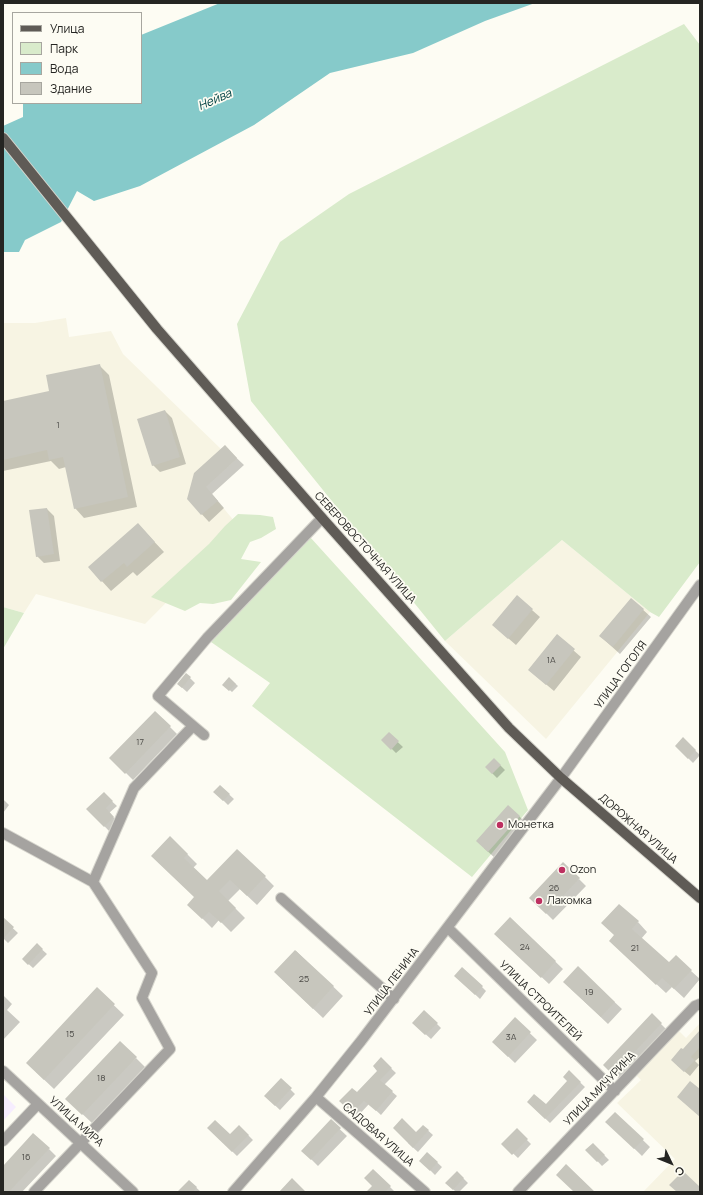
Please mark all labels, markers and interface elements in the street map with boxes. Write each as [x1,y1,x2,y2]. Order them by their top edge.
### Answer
legend [12,12,142,104]
text: Улица [50,20,84,37]
text: Парк [50,40,78,57]
text: Вода [50,60,78,77]
text: Здание [50,80,92,97]
water label: Нейва [196,86,234,114]
house number: 1 [56,420,60,430]
street label: СЕВЕРОВОСТОЧНАЯ УЛИЦА [311,489,419,607]
street label: УЛИЦА ГОГОЛЯ [592,639,650,711]
house number: 1А [546,655,556,665]
house number: 17 [136,737,144,747]
street label: ДОРОЖНАЯ УЛИЦА [596,791,680,867]
place label: Монетка [508,818,554,832]
marker: Монетка [495,820,505,830]
place label: Ozon [570,863,596,877]
marker: Ozon [557,865,567,875]
house number: 26 [549,883,559,893]
place label: Лакомка [547,894,592,908]
marker: Лакомка [534,896,544,906]
house number: 24 [520,942,530,952]
house number: 21 [631,943,639,953]
street label: УЛИЦА ЛЕНИНА [362,945,422,1019]
street label: УЛИЦА СТРОИТЕЛЕЙ [496,958,584,1044]
house number: 25 [299,974,309,984]
house number: 19 [584,987,594,997]
house number: 15 [66,1029,74,1039]
house number: 3А [506,1032,516,1042]
street label: УЛИЦА МИЧУРИНА [561,1049,639,1129]
house number: 18 [97,1073,105,1083]
street label: УЛИЦА МИРА [46,1094,106,1150]
street label: САДОВАЯ УЛИЦА [340,1100,416,1170]
north arrow [651,1143,691,1183]
house number: 16 [21,1152,31,1162]
text: С [672,1163,688,1180]

